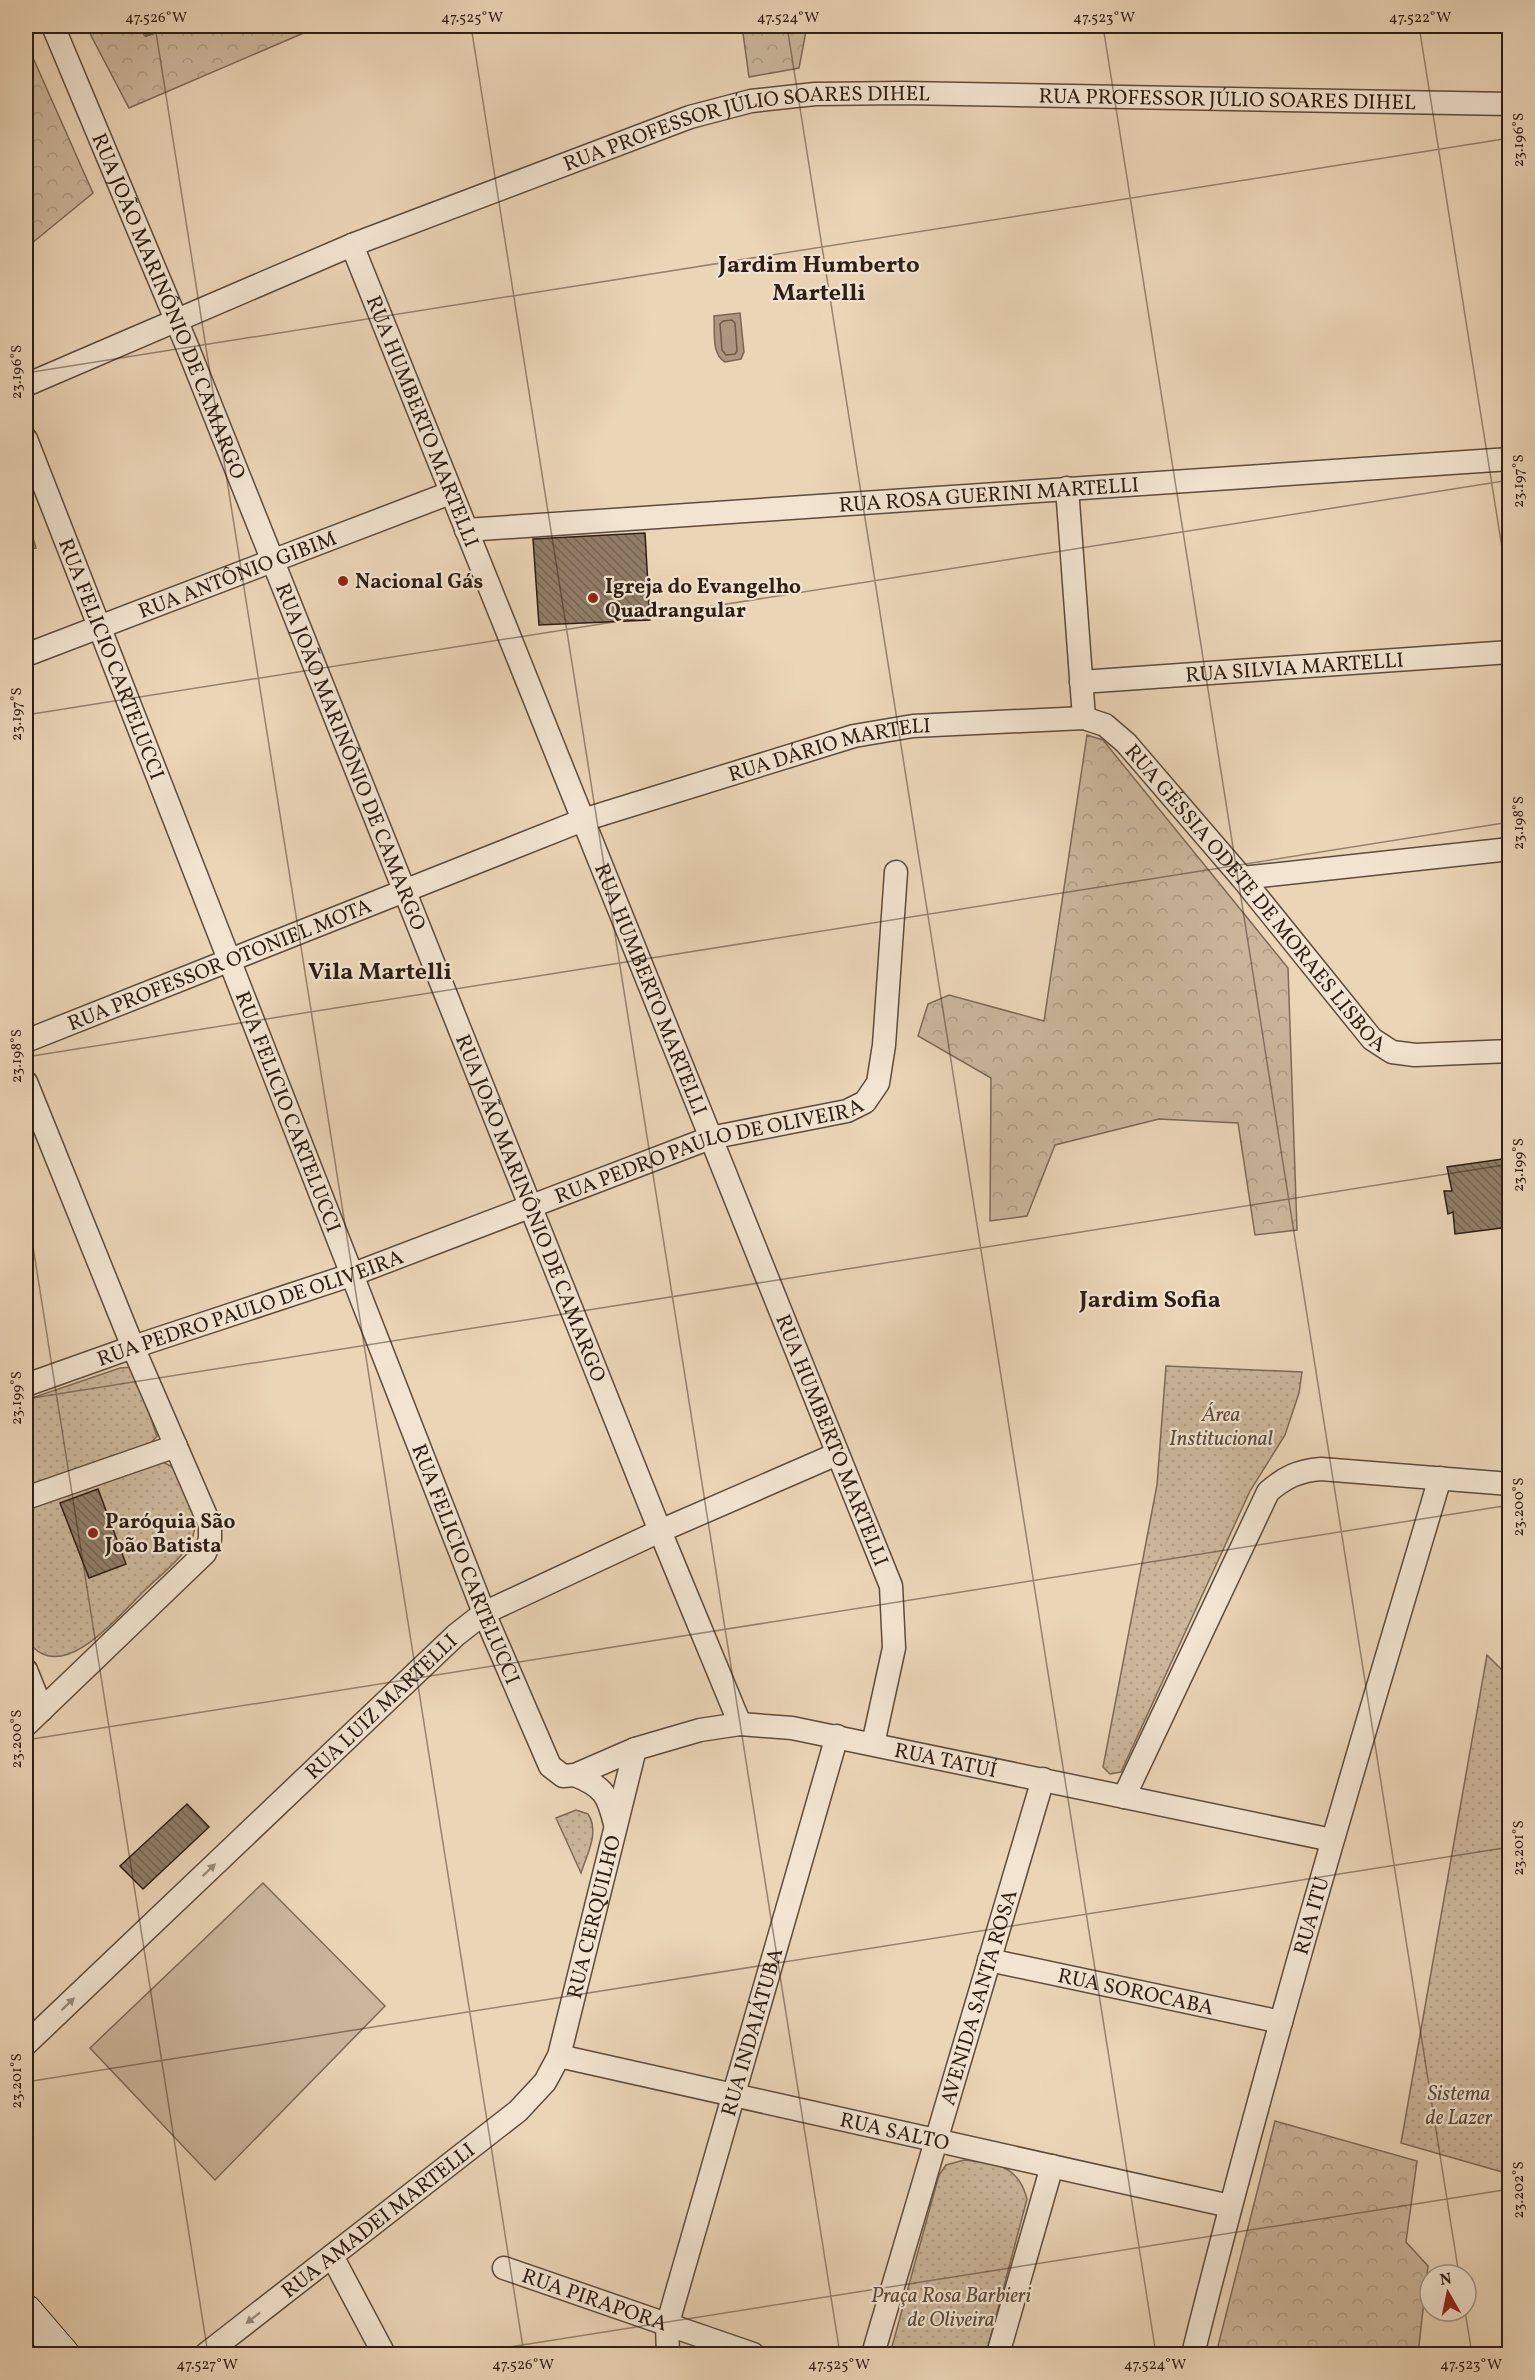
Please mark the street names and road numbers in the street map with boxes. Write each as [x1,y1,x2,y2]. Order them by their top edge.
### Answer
street label: RUA PROFESSOR JÚLIO SOARES DIHEL [559,80,930,180]
street label: RUA PROFESSOR JÚLIO SOARES DIHEL [1038,82,1416,118]
street label: RUA JOÃO MARINÔNIO DE CAMARGO [83,129,252,484]
street label: RUA HUMBERTO MARTELLI [358,292,485,552]
street label: RUA ROSA GUERINI MARTELLI [838,471,1140,521]
street label: RUA ANTÔNIO GIBIM [134,525,341,627]
street label: RUA FELICIO CARTELUCCI [50,535,171,784]
street label: RUA JOÃO MARINÔNIO DE CAMARGO [267,579,432,935]
street label: RUA SILVIA MARTELLI [1184,646,1405,691]
street label: RUA DÁRIO MARTELI [725,712,931,790]
street label: RUA GÉSSIA ODETE DE MORAES LISBOA [1117,738,1391,1060]
street label: RUA HUMBERTO MARTELLI [586,859,713,1120]
street label: RUA PROFESSOR OTONIEL MOTA [64,892,376,1039]
street label: RUA FELICIO CARTELUCCI [227,987,347,1237]
street label: RUA JOÃO MARINÔNIO DE CAMARGO [447,1030,612,1387]
street label: RUA PEDRO PAULO DE OLIVEIRA [551,1092,869,1212]
street label: RUA PEDRO PAULO DE OLIVEIRA [93,1243,408,1375]
street label: RUA HUMBERTO MARTELLI [767,1310,895,1571]
street label: RUA FELICIO CARTELUCCI [403,1440,526,1689]
street label: RUA LUIZ MARTELLI [300,1628,465,1787]
street label: RUA TATUÍ [892,1737,999,1786]
street label: RUA CERQUILHO [561,1832,629,2002]
street label: RUA ITU [1288,1874,1337,1959]
street label: AVENIDA SANTA ROSA [934,1886,1026,2109]
street label: RUA INDAIÁTUBA [715,1945,791,2120]
street label: RUA SOROCABA [1055,1962,1216,2023]
street label: RUA SALTO [837,2106,952,2159]
street label: RUA AMADEI MARTELLI [276,2137,482,2306]
street label: RUA PIRAPORA [518,2262,671,2339]

